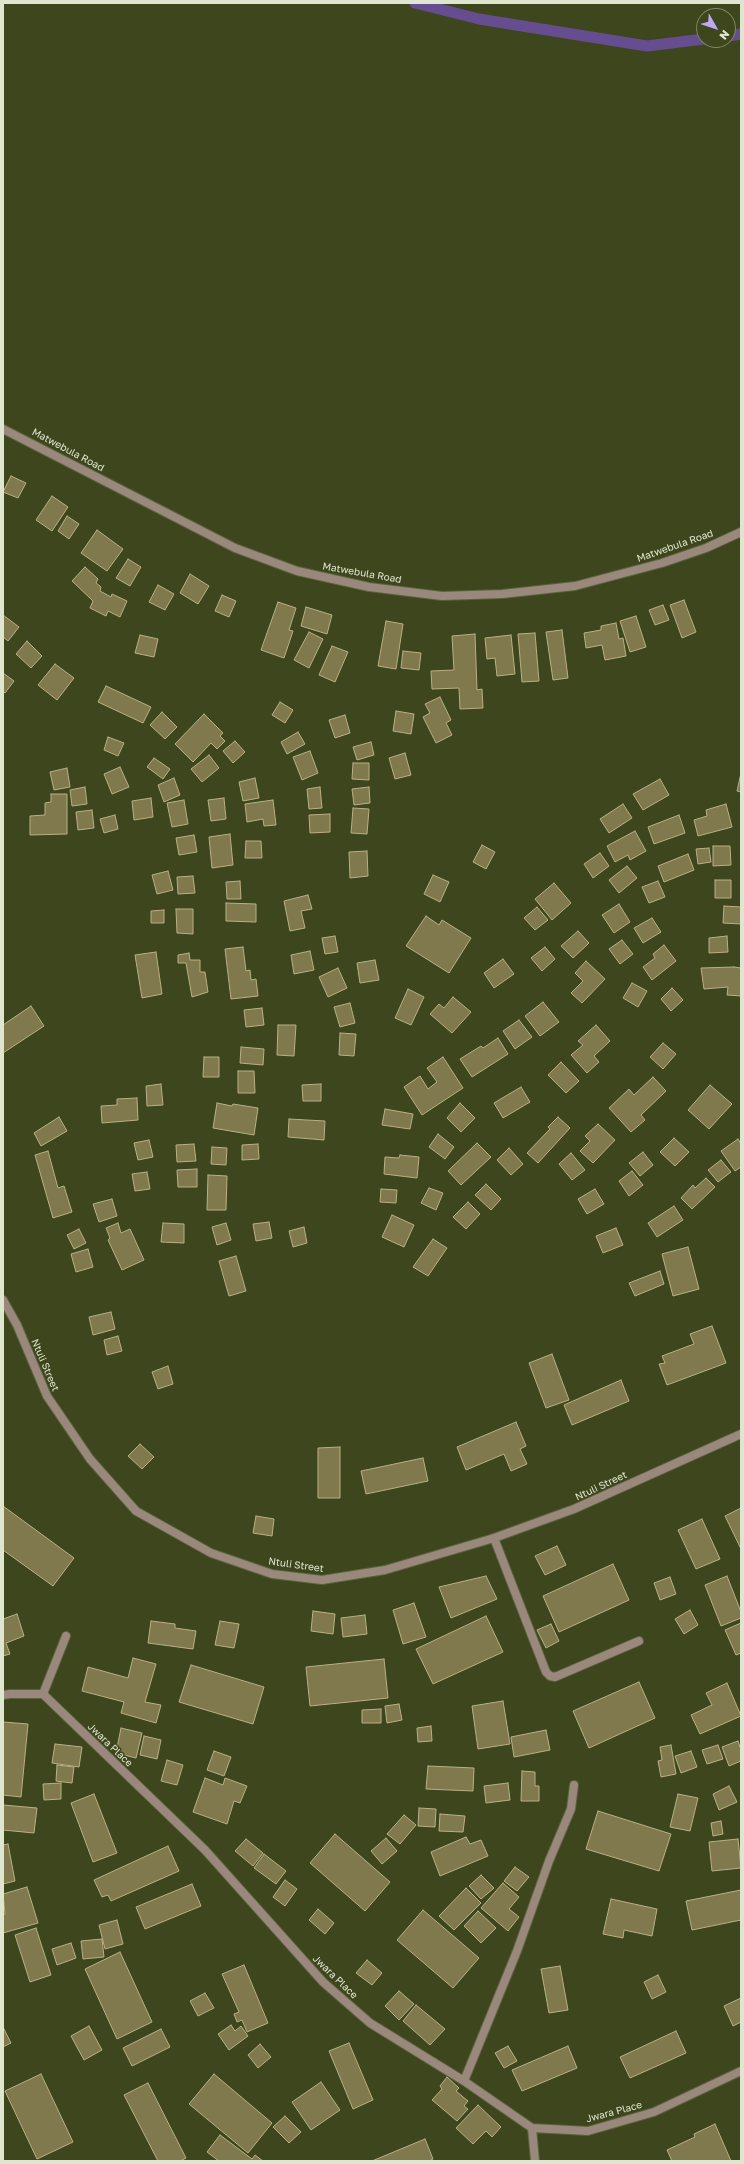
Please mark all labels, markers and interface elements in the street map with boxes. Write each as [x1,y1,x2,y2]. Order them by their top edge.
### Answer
north arrow [696,8,736,48]
text: N [717,28,733,43]
street label: Matwebula Road [30,426,106,474]
street label: Matwebula Road [635,527,715,565]
street label: Matwebula Road [322,560,402,586]
street label: Ntuli Street [29,1337,61,1393]
street label: Ntuli Street [573,1469,629,1503]
street label: Ntuli Street [268,1555,324,1575]
street label: Jwara Place [85,1721,135,1769]
street label: Jwara Place [310,1953,360,2001]
street label: Jwara Place [585,2099,643,2125]

